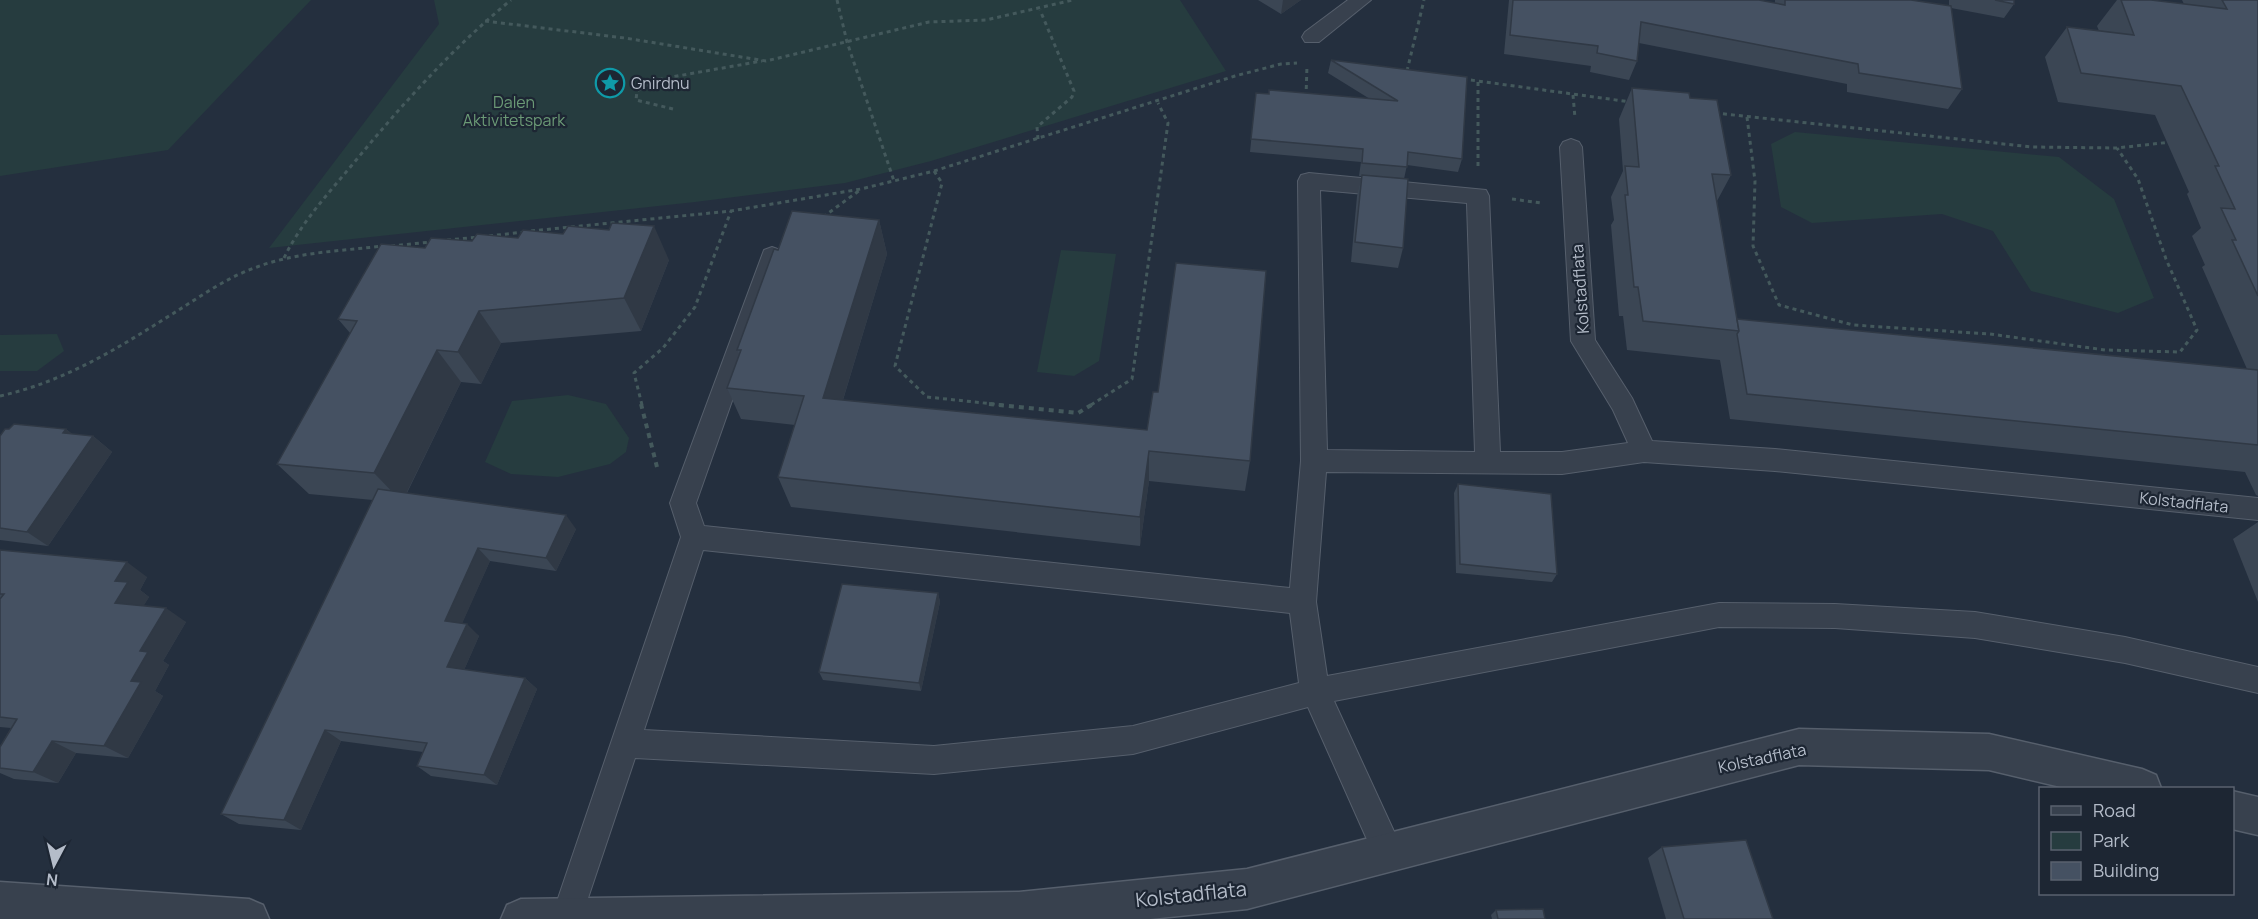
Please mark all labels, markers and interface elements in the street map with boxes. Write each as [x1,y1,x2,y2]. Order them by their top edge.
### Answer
place icon: Gnirdnu [594,67,626,99]
place label: Gnirdnu [631,72,690,94]
park label: Dalen Aktivitetspark [463,91,566,131]
street label: Kolstadflata [1566,244,1594,334]
street label: Kolstadflata [2138,486,2230,518]
street label: Kolstadflata [1716,738,1808,778]
legend [2039,787,2234,895]
text: Road [2093,798,2136,822]
text: Park [2093,828,2130,852]
north arrow [24,835,84,895]
text: Building [2093,858,2159,882]
text: N [45,868,59,892]
street label: Kolstadflata [1134,875,1248,913]

